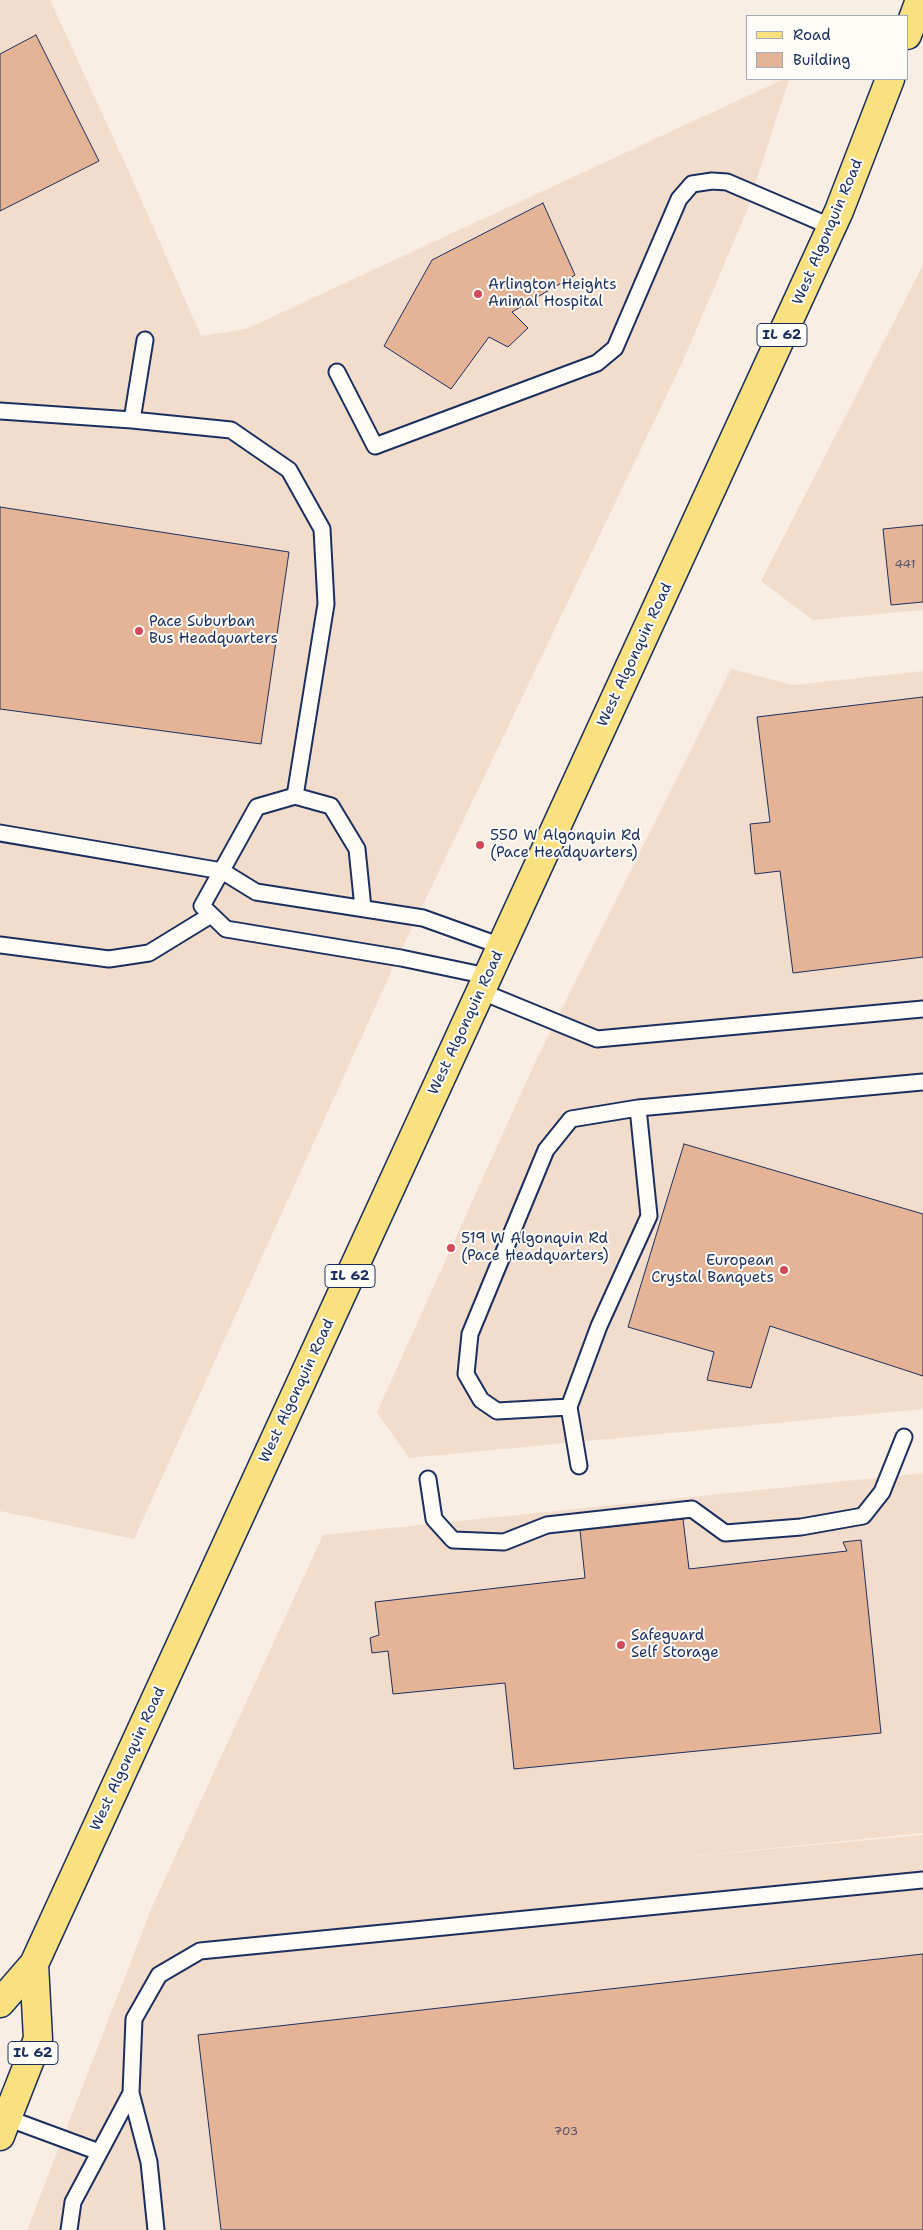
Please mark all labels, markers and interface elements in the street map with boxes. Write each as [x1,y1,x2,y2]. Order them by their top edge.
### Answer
legend [746,15,908,80]
text: Road [793,25,831,45]
text: Building [793,50,850,70]
street label: West Algonquin Road [789,156,867,308]
place label: Arlington Heights Animal Hospital [488,276,617,311]
marker: Arlington Heights Animal Hospital [472,288,484,300]
road number: IL 62 [757,324,807,346]
house number: 441 [895,558,915,572]
street label: West Algonquin Road [594,580,676,730]
place label: Pace Suburban Bus Headquarters [149,613,278,648]
marker: Pace Suburban Bus Headquarters [133,625,145,637]
place label: 550 W Algonquin Rd (Pace Headquarters) [490,827,640,862]
marker: 550 W Algonquin Rd (Pace Headquarters) [474,839,486,851]
street label: West Algonquin Road [425,948,507,1098]
place label: 519 W Algonquin Rd (Pace Headquarters) [461,1230,608,1265]
marker: 519 W Algonquin Rd (Pace Headquarters) [445,1242,457,1254]
place label: European Crystal Banquets [651,1252,774,1287]
road number: IL 62 [325,1264,375,1288]
marker: European Crystal Banquets [778,1264,790,1276]
street label: West Algonquin Road [256,1316,338,1466]
place label: Safeguard Self Storage [631,1627,719,1662]
marker: Safeguard Self Storage [615,1639,627,1651]
street label: West Algonquin Road [87,1684,169,1834]
road number: IL 62 [8,2042,58,2064]
house number: 703 [554,2125,578,2139]

